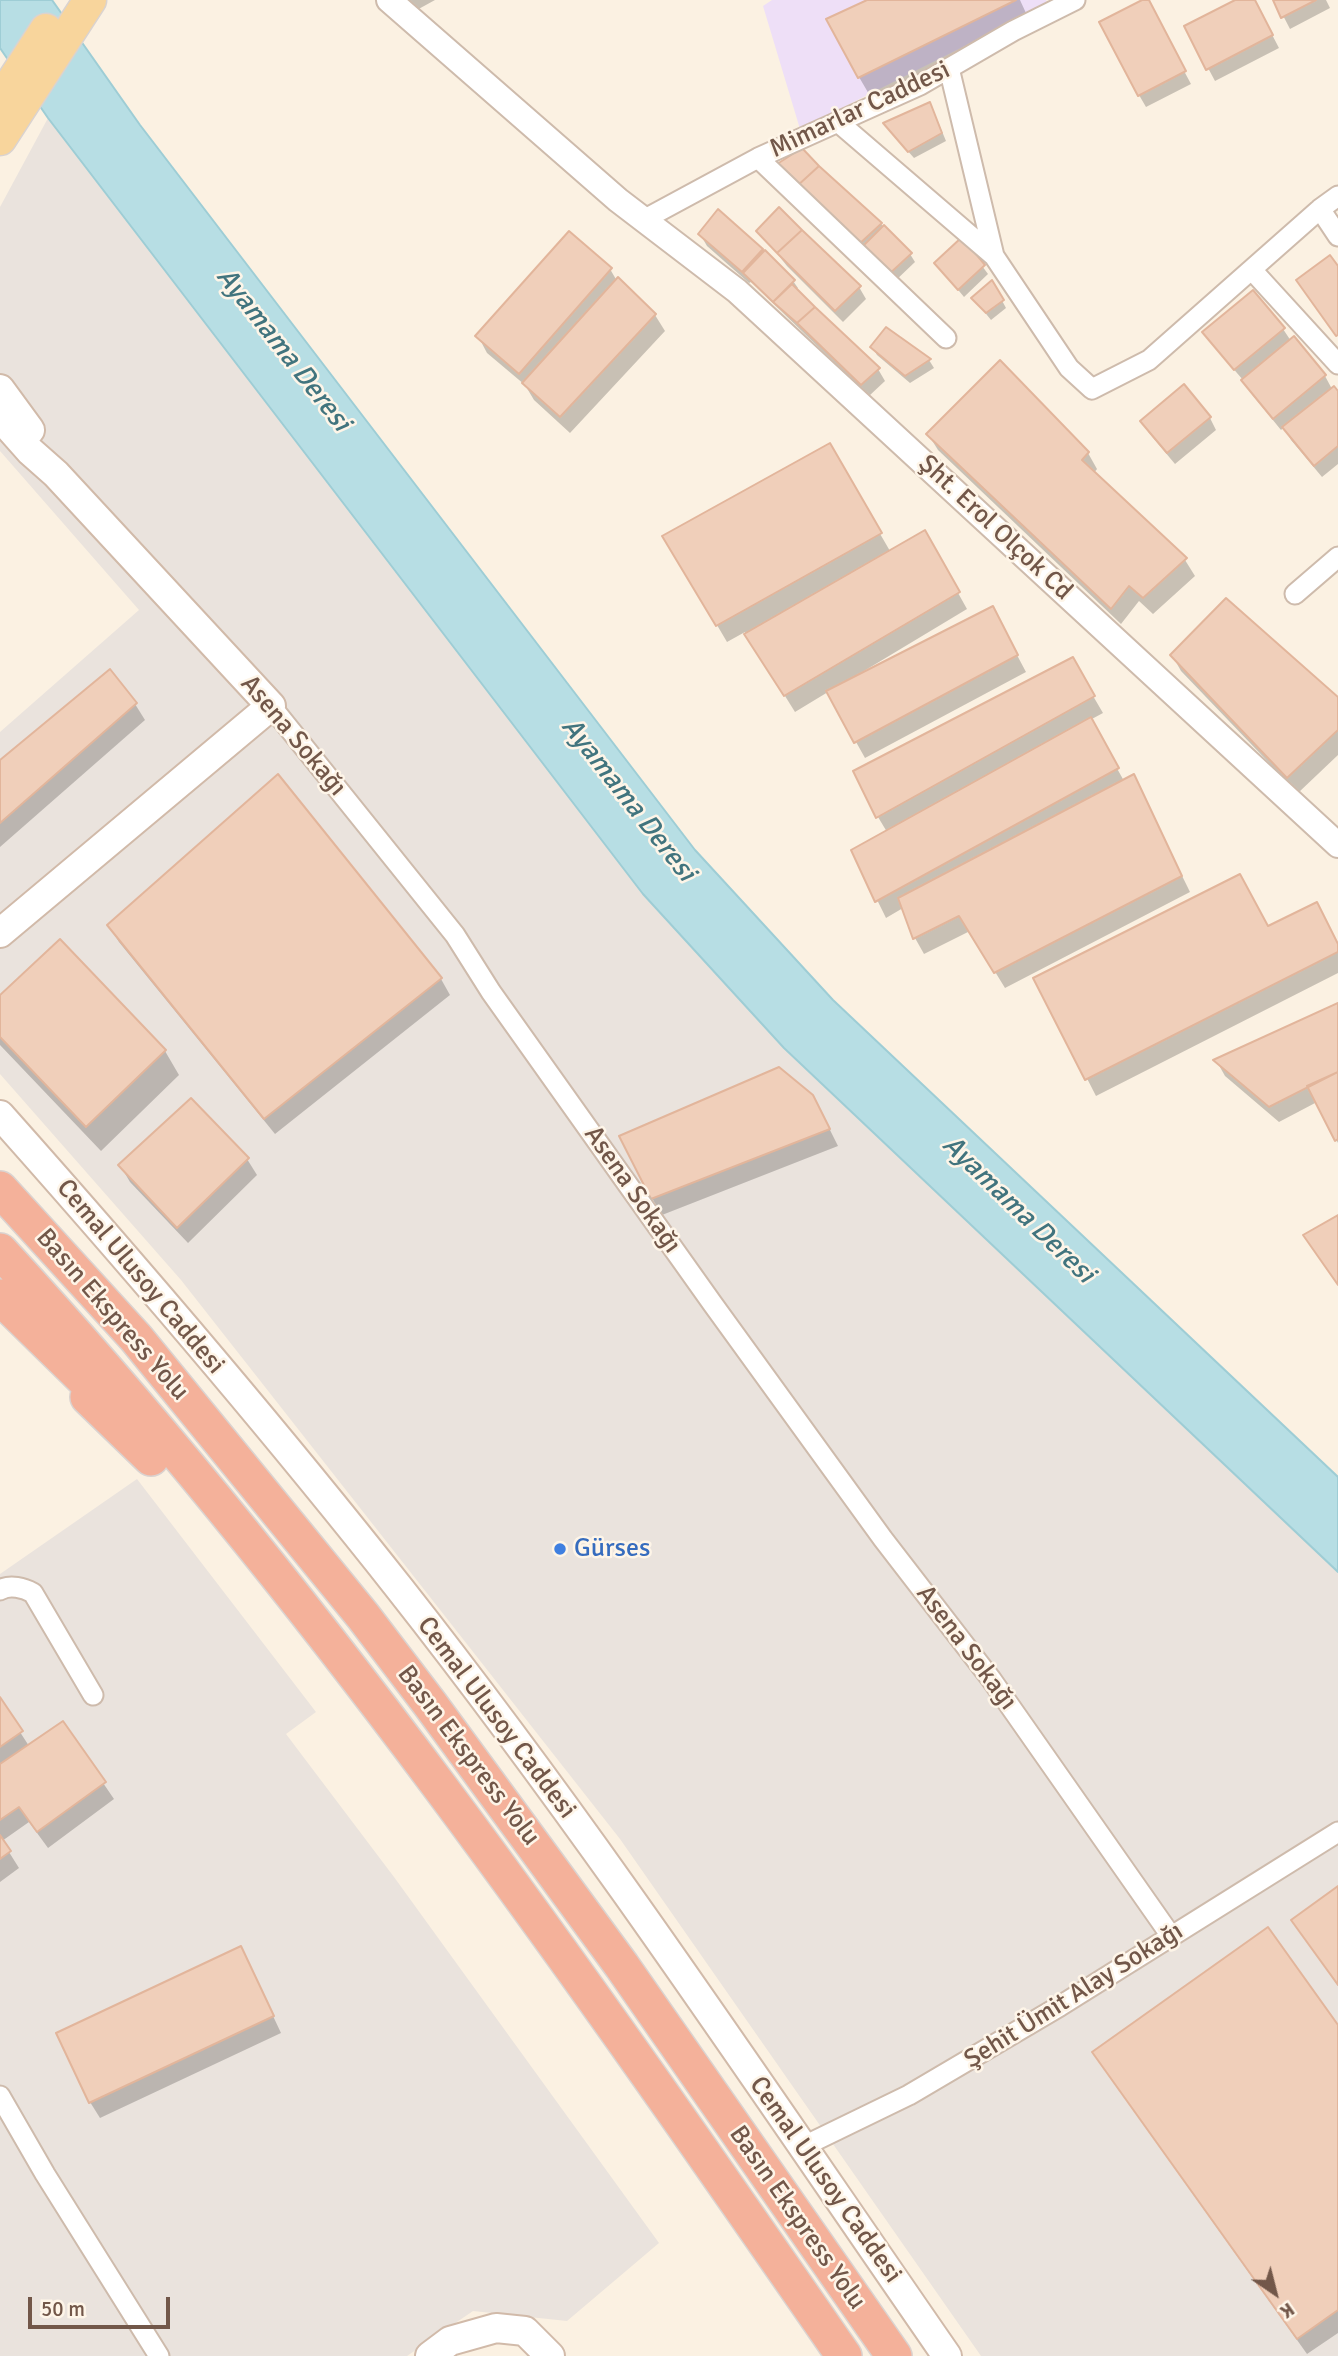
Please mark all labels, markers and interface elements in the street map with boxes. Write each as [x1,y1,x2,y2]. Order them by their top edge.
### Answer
street label: Mimarlar Caddesi [765,55,955,165]
water label: Ayamama Deresi [209,261,357,439]
street label: Şht. Erol Olçok Cd [912,449,1078,607]
street label: Asena Sokağı [233,669,353,803]
water label: Ayamama Deresi [554,711,702,889]
street label: Asena Sokağı [577,1120,687,1260]
water label: Ayamama Deresi [935,1129,1101,1291]
street label: Cemal Ulusoy Caddesi [49,1173,231,1381]
street label: Basın Ekspress Yolu [29,1223,195,1407]
place label: Gürses [574,1533,650,1565]
marker: Gürses [552,1541,568,1557]
street label: Asena Sokağı [909,1579,1023,1717]
street label: Cemal Ulusoy Caddesi [410,1611,582,1825]
street label: Basın Ekspress Yolu [390,1660,546,1852]
street label: Şehit Ümit Alay Sokağı [959,1916,1189,2076]
street label: Cemal Ulusoy Caddesi [742,2071,908,2289]
street label: Basın Ekspress Yolu [722,2120,872,2316]
north arrow [1240,2258,1310,2328]
scale bar [32,2282,173,2326]
text: 50 m [41,2296,85,2322]
text: K [1275,2297,1299,2323]

